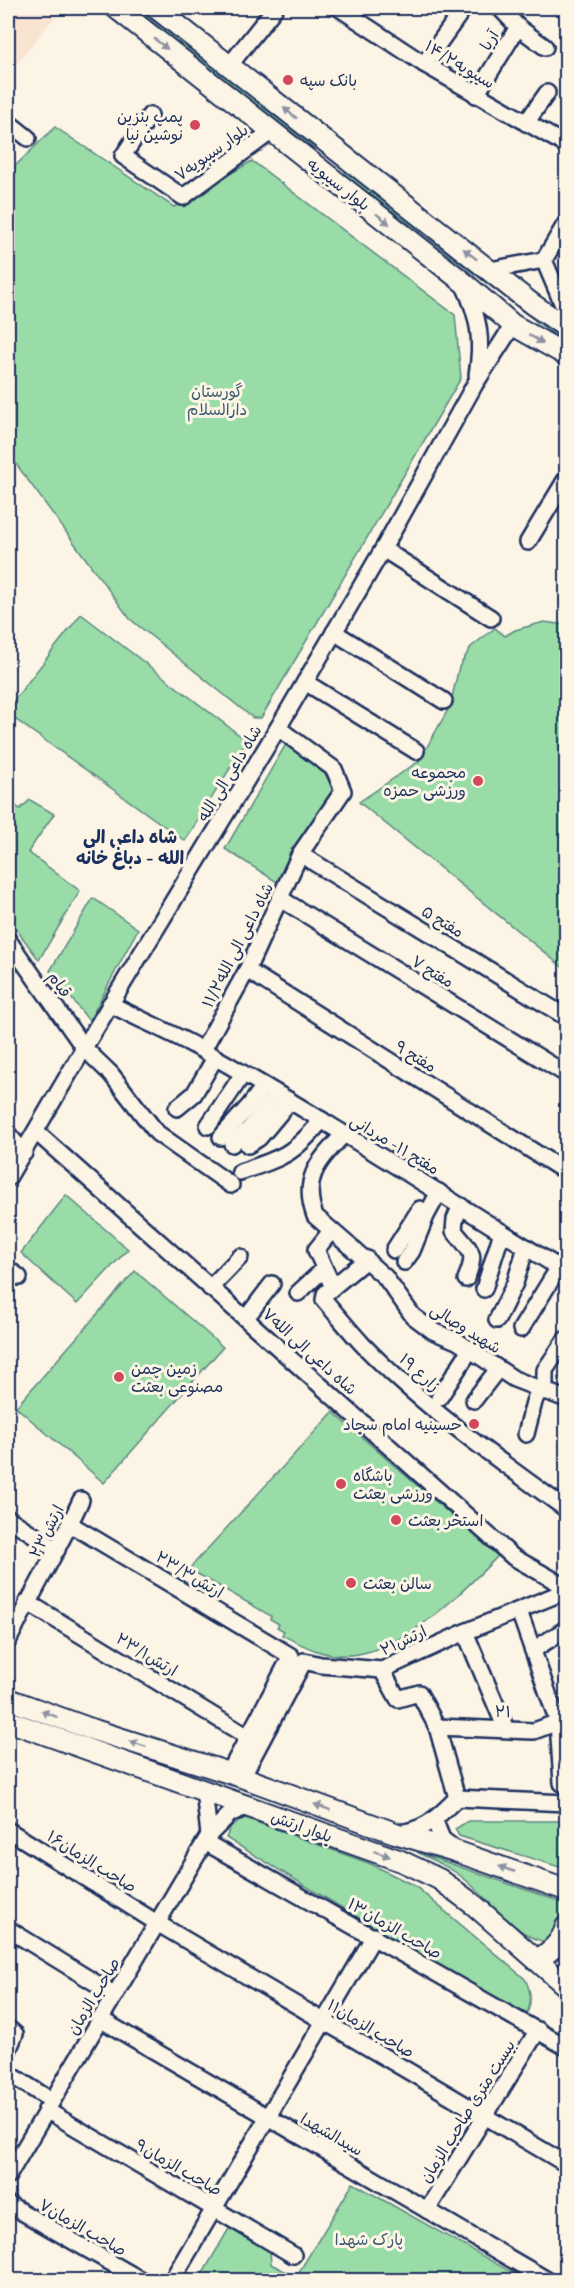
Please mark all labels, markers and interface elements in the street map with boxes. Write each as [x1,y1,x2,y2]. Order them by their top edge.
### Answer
street label: آریا [475,25,503,54]
street label: سیبویه۱۴/۲ [421,35,499,93]
one-way arrow [153,38,169,51]
place label: بانک سپه [300,70,357,91]
marker: بانک سپه [281,73,295,87]
place label: پمپ بنزین نوشین نیا [117,106,183,145]
one-way arrow [282,108,297,120]
marker: پمپ بنزین نوشین نیا [188,118,202,132]
street label: بلوار سیبویه۷ [170,119,252,186]
street label: بلوار سیبویه [303,153,374,216]
one-way arrow [375,212,391,225]
one-way arrow [462,247,478,260]
one-way arrow [528,333,544,344]
park label: گورستان دارالسلام [187,381,247,422]
street label: شاه داعی الی الله [192,721,267,825]
place label: مجموعه ورزشی حمزه [383,762,466,801]
marker: مجموعه ورزشی حمزه [471,774,485,788]
district label: شاه داعی الی الله - دباغ خانه [76,825,184,870]
street label: ۱۱/۲شاه داعی الی الله [197,879,278,1011]
street label: مفتح ۵ [418,901,468,942]
street label: مفتح ۷ [408,950,458,993]
street label: قیام [41,967,76,1003]
street label: مفتح ۹ [391,1036,440,1077]
street label: مفتح ۱۱- مردانی [346,1110,443,1179]
street label: شهید وصالی [427,1299,505,1358]
street label: شاه داعی الی الله۷ [258,1303,361,1399]
street label: ۱۹ زارع [394,1349,444,1397]
place label: زمین چمن مصنوعی بعثت [131,1358,223,1397]
marker: زمین چمن مصنوعی بعثت [112,1370,126,1384]
place label: حسینیه امام سجاد [343,1414,462,1437]
marker: حسینیه امام سجاد [467,1417,481,1431]
place label: باشگاه ورزشی بعثت [353,1465,433,1504]
marker: باشگاه ورزشی بعثت [334,1477,348,1491]
street label: ارتش۲۳ [24,1501,68,1561]
place label: استخر بعثت [408,1510,483,1530]
marker: استخر بعثت [389,1513,403,1527]
street label: ۲۳/۳ارتش [152,1546,228,1602]
place label: سالن بعثت [363,1573,432,1593]
marker: سالن بعثت [344,1576,358,1590]
street label: ارتش۲۱ [376,1621,430,1659]
street label: ۲۳/۱ارتش [113,1628,181,1680]
street label: ۲۱ [494,1701,512,1721]
one-way arrow [40,1708,58,1718]
one-way arrow [129,1738,147,1748]
one-way arrow [313,1802,331,1812]
street label: بلوار ارتش [268,1806,335,1847]
street label: صاحب الزمان۱۶ [44,1826,140,1896]
one-way arrow [373,1849,391,1859]
one-way arrow [498,1864,516,1874]
street label: صاحب الزمان۱۳ [344,1893,446,1963]
street label: صاحب الزمان [62,1954,124,2038]
street label: صاحب الزمان۱۱ [324,1994,418,2062]
street label: بیست متری صاحب الزمان [415,2036,519,2186]
street label: سیدالشهدا [297,2108,367,2160]
street label: صاحب الزمان۹ [132,2134,226,2200]
street label: صاحب الزمان۷ [36,2194,130,2260]
park label: پارک شهدا [335,2229,403,2250]

